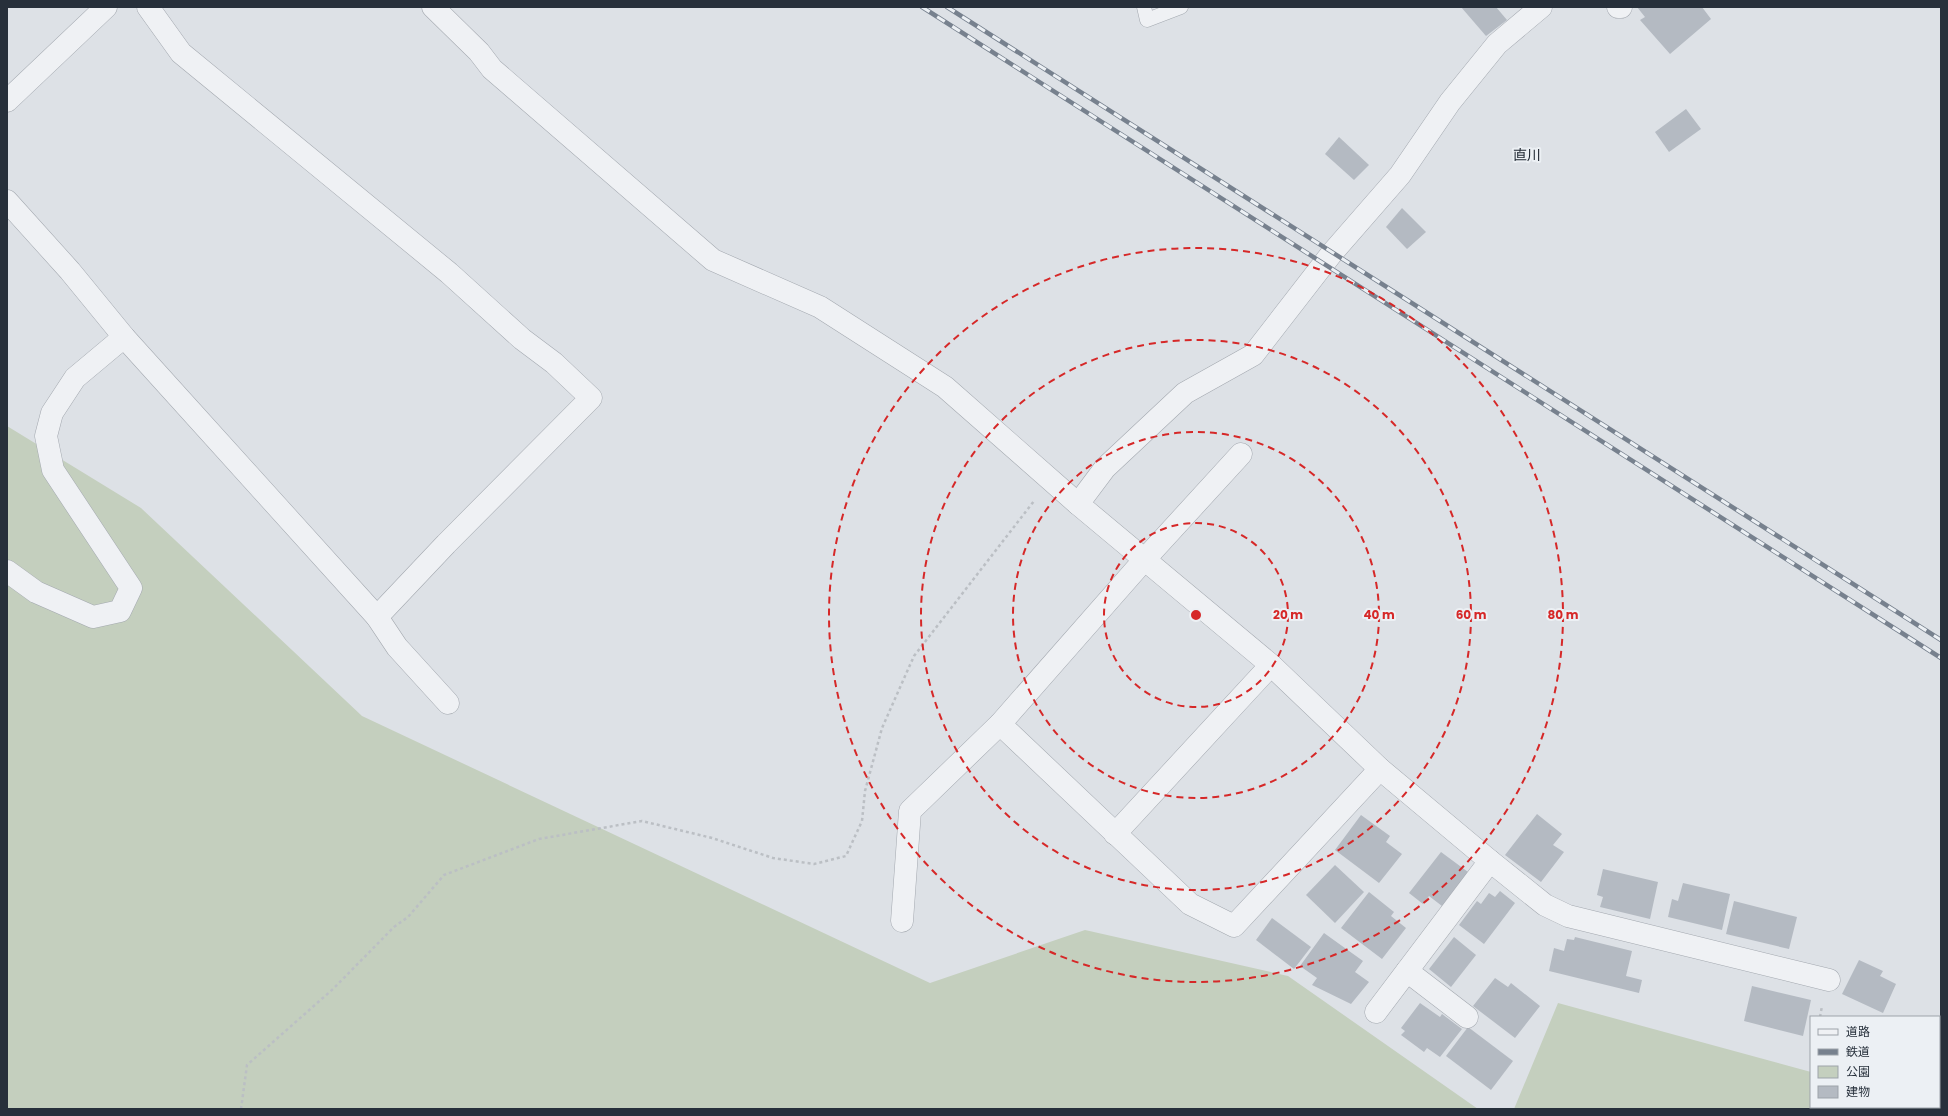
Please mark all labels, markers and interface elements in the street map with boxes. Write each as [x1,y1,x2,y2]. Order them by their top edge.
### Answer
district label: 直川 [1513,145,1541,165]
text: 20 m [1273,606,1303,623]
text: 40 m [1363,606,1395,623]
text: 60 m [1456,606,1487,623]
text: 80 m [1548,606,1579,623]
centre of rings [1189,608,1203,622]
legend [1810,1016,1940,1108]
text: 道路 [1846,1023,1870,1040]
text: 鉄道 [1846,1043,1870,1060]
text: 公園 [1846,1063,1870,1080]
text: 建物 [1846,1083,1870,1100]

